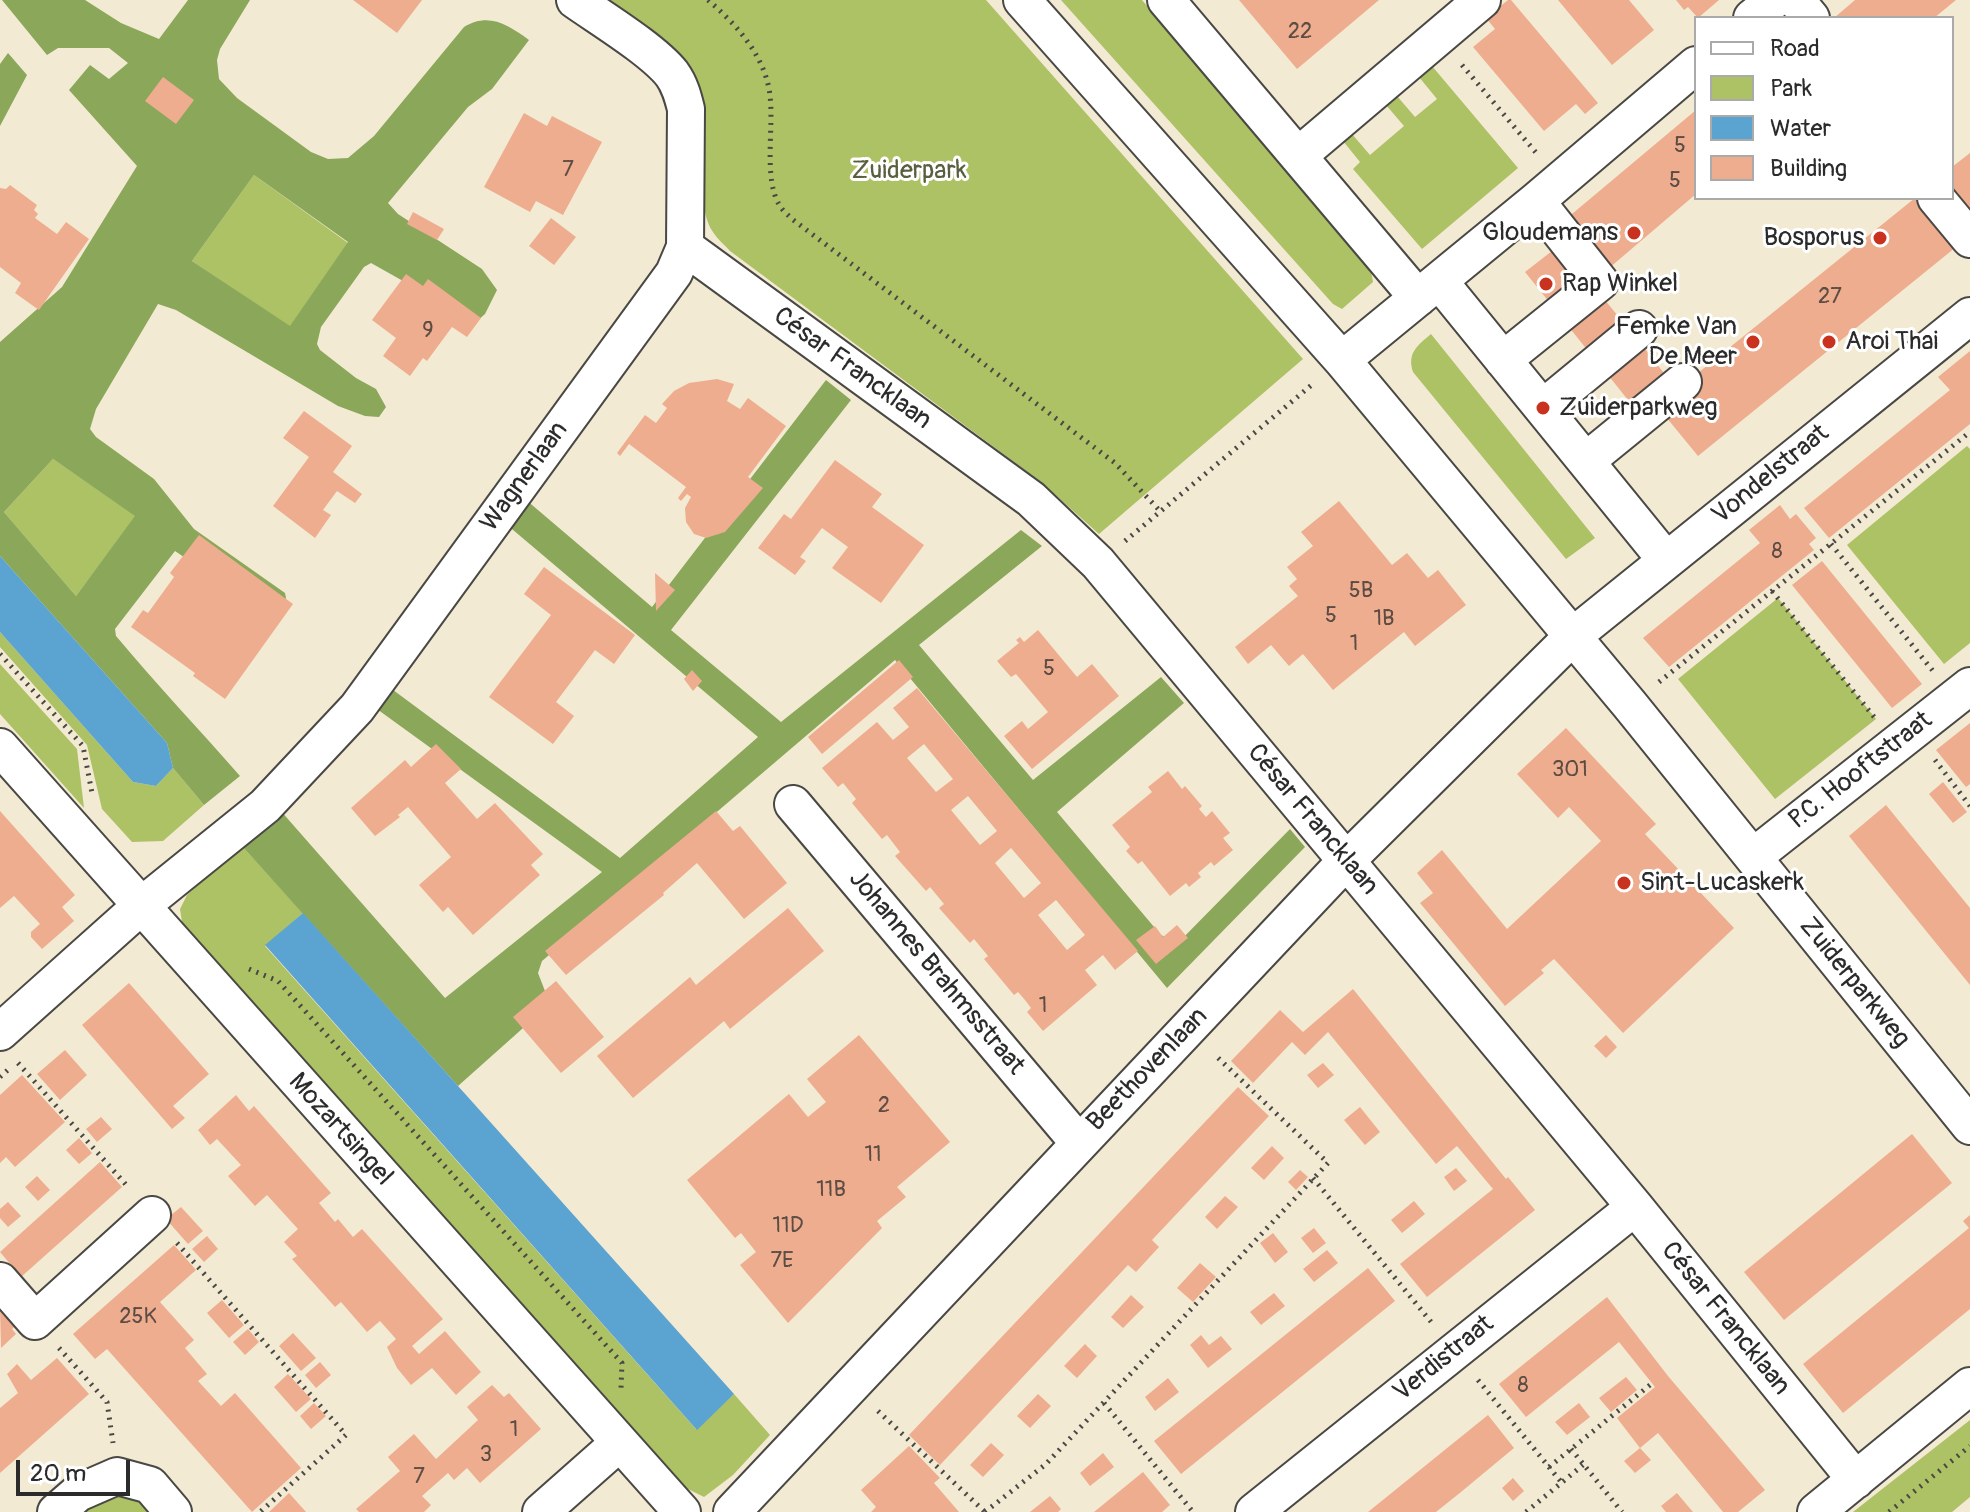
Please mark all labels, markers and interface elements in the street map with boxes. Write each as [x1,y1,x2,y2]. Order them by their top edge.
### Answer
legend [1694,16,1954,200]
house number: 22 [1288,19,1312,45]
text: Road [1770,34,1820,63]
text: Park [1770,74,1812,103]
text: Water [1770,114,1831,143]
house number: 5 [1674,133,1686,159]
text: Building [1770,154,1847,183]
park label: Zuiderpark [851,155,967,187]
house number: 7 [562,157,574,183]
house number: 5 [1669,168,1681,194]
place label: Gloudemans [1482,217,1618,249]
place label: Bosporus [1763,222,1864,254]
marker: Gloudemans [1625,224,1643,242]
marker: Bosporus [1871,229,1889,247]
place label: Rap Winkel [1562,268,1678,300]
marker: Rap Winkel [1537,275,1555,293]
house number: 27 [1818,284,1842,310]
street label: César Francklaan [767,301,937,437]
place label: Femke Van De Meer [1616,311,1737,372]
house number: 9 [422,318,434,344]
place label: Aroi Thai [1845,326,1938,358]
marker: Femke Van De Meer [1744,333,1762,351]
marker: Aroi Thai [1820,333,1838,351]
place label: Zuiderparkweg [1559,392,1717,424]
marker: Zuiderparkweg [1534,399,1552,417]
street label: Wagnerlaan [475,416,575,538]
street label: Vondelstraat [1706,418,1836,532]
house number: 8 [1771,539,1783,565]
house number: 5B [1349,578,1373,604]
house number: 5 [1325,603,1337,629]
house number: 1B [1373,606,1395,632]
house number: 1 [1350,631,1358,657]
house number: 5 [1043,656,1055,682]
street label: P.C. Hooftstraat [1783,705,1939,837]
street label: César Francklaan [1240,738,1384,902]
house number: 301 [1552,757,1588,783]
street label: Johannes Brahmsstraat [841,864,1031,1082]
place label: Sint-Lucaskerk [1640,867,1804,899]
marker: Sint-Lucaskerk [1615,874,1633,892]
street label: Zuiderparkweg [1792,912,1916,1054]
house number: 1 [1039,993,1047,1019]
street label: Beethovenlaan [1081,1002,1215,1138]
street label: Mozartsingel [281,1067,399,1193]
house number: 2 [878,1093,890,1119]
house number: 11 [864,1142,882,1168]
house number: 11B [816,1177,846,1203]
house number: 11D [773,1213,803,1239]
street label: César Francklaan [1654,1236,1796,1402]
house number: 7E [770,1248,794,1274]
house number: 25K [119,1304,157,1330]
street label: Verdistraat [1388,1309,1500,1409]
house number: 8 [1517,1373,1529,1399]
house number: 1 [510,1417,518,1443]
house number: 3 [480,1442,492,1468]
scale bar [20,1444,134,1494]
text: 20 m [30,1459,86,1488]
house number: 7 [413,1464,425,1490]

